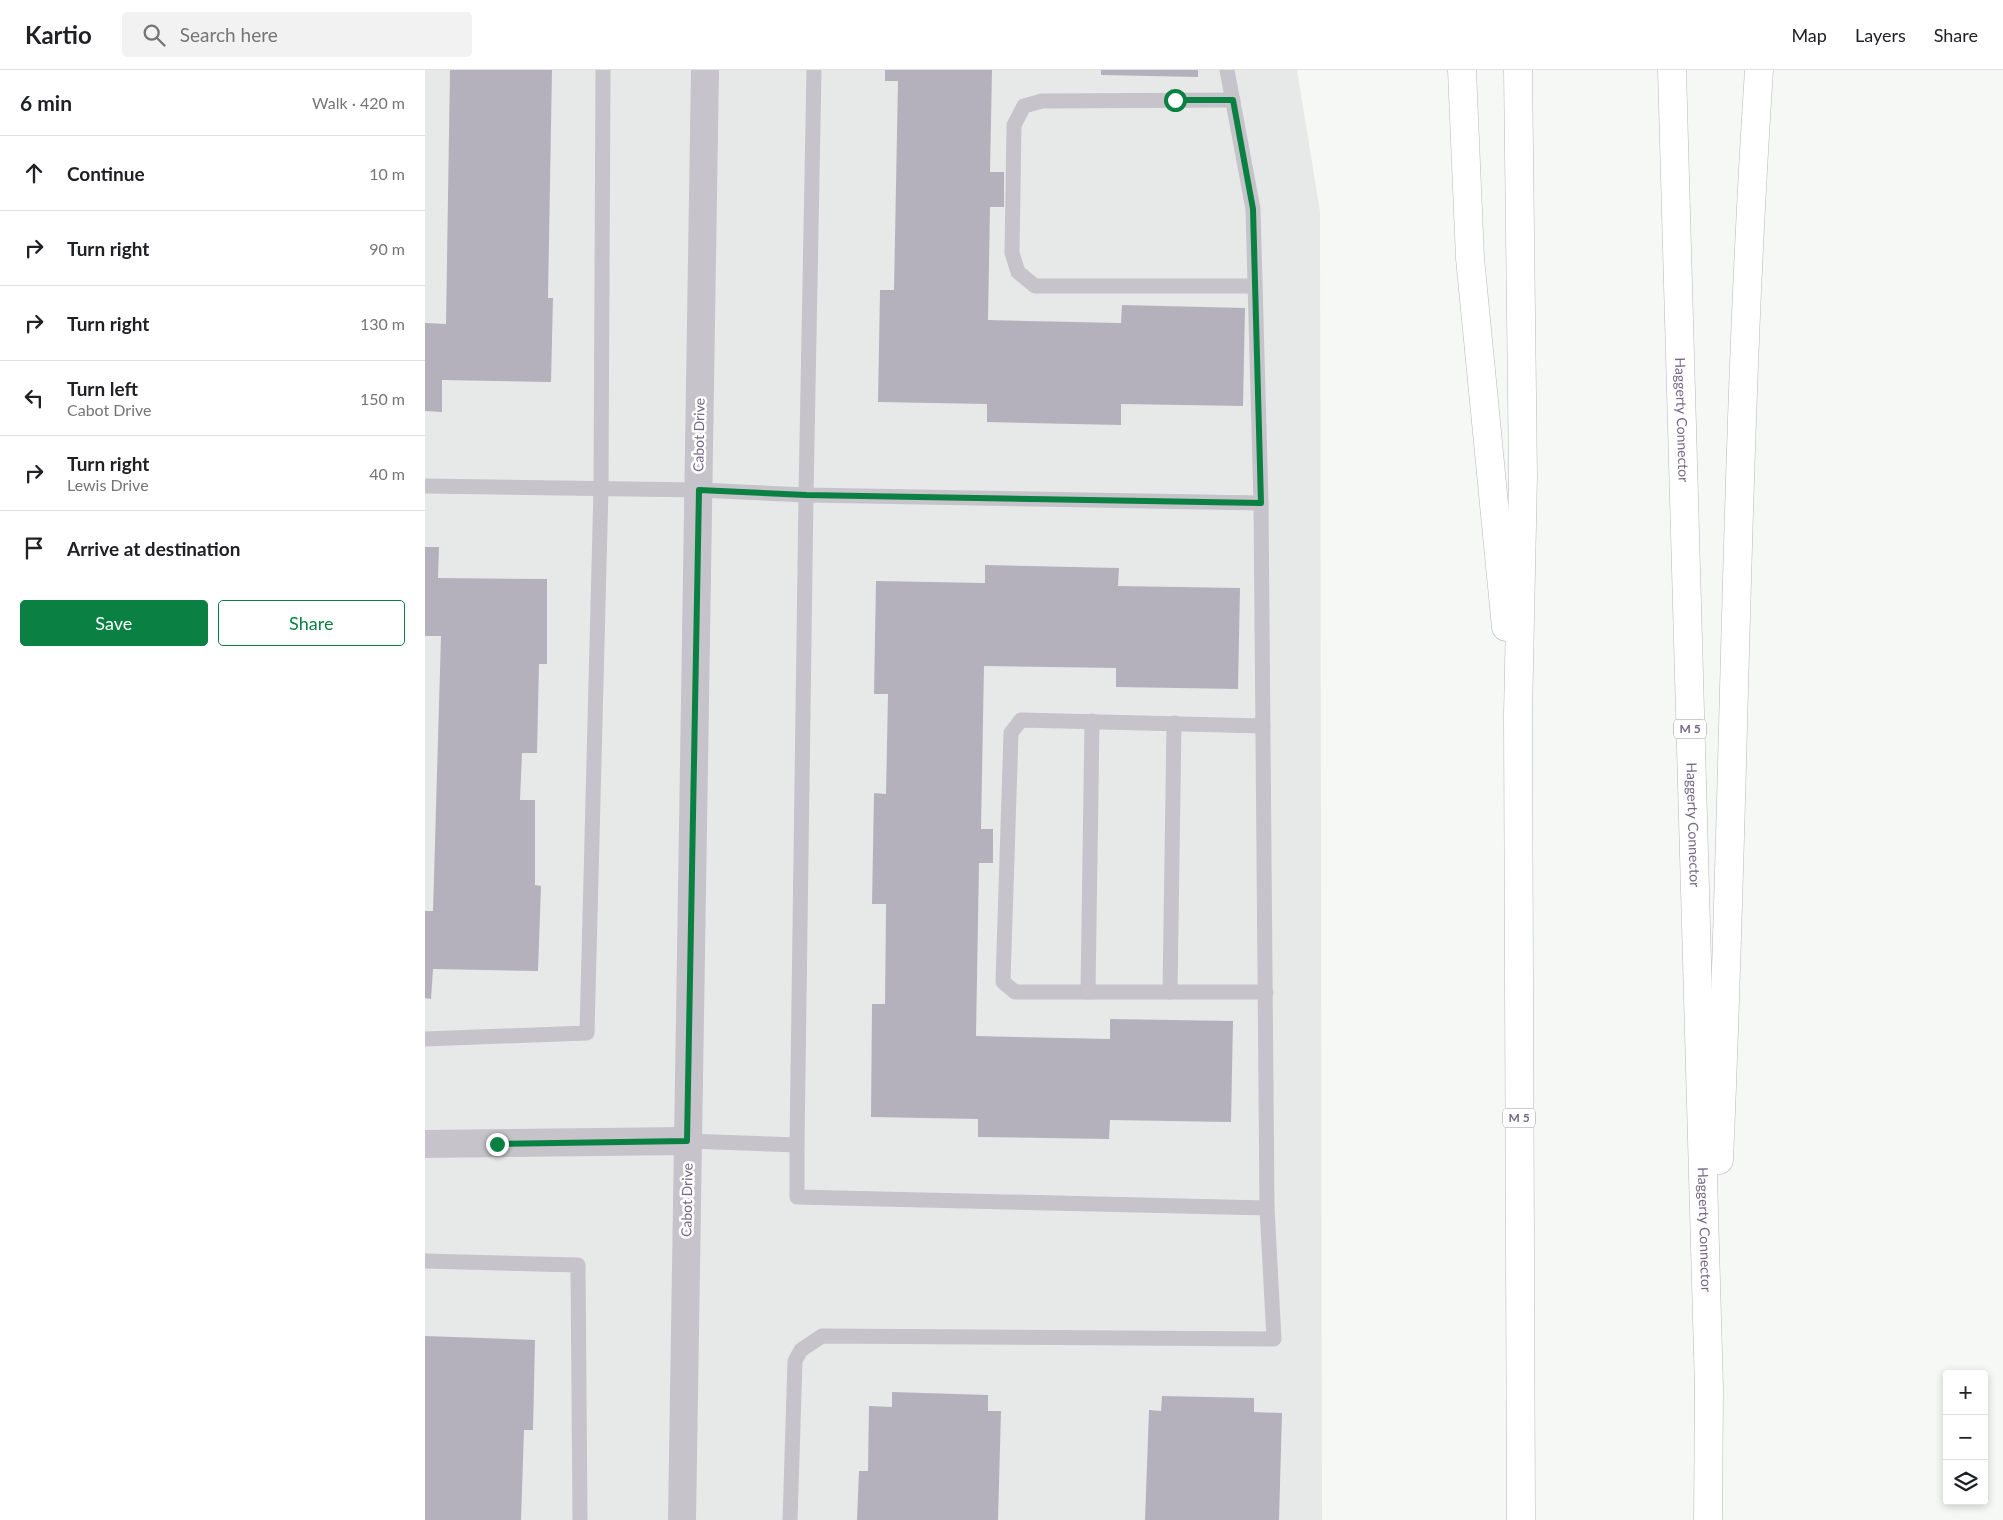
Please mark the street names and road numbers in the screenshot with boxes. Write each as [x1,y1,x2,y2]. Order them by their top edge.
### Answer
street label: Haggerty Connector [1672,357,1693,482]
street label: Cabot Drive [689,398,708,472]
road number: M 5 [1674,720,1706,739]
street label: Haggerty Connector [1683,762,1704,887]
road number: M 5 [1503,1108,1535,1128]
street label: Cabot Drive [677,1163,696,1237]
street label: Haggerty Connector [1695,1167,1715,1292]

